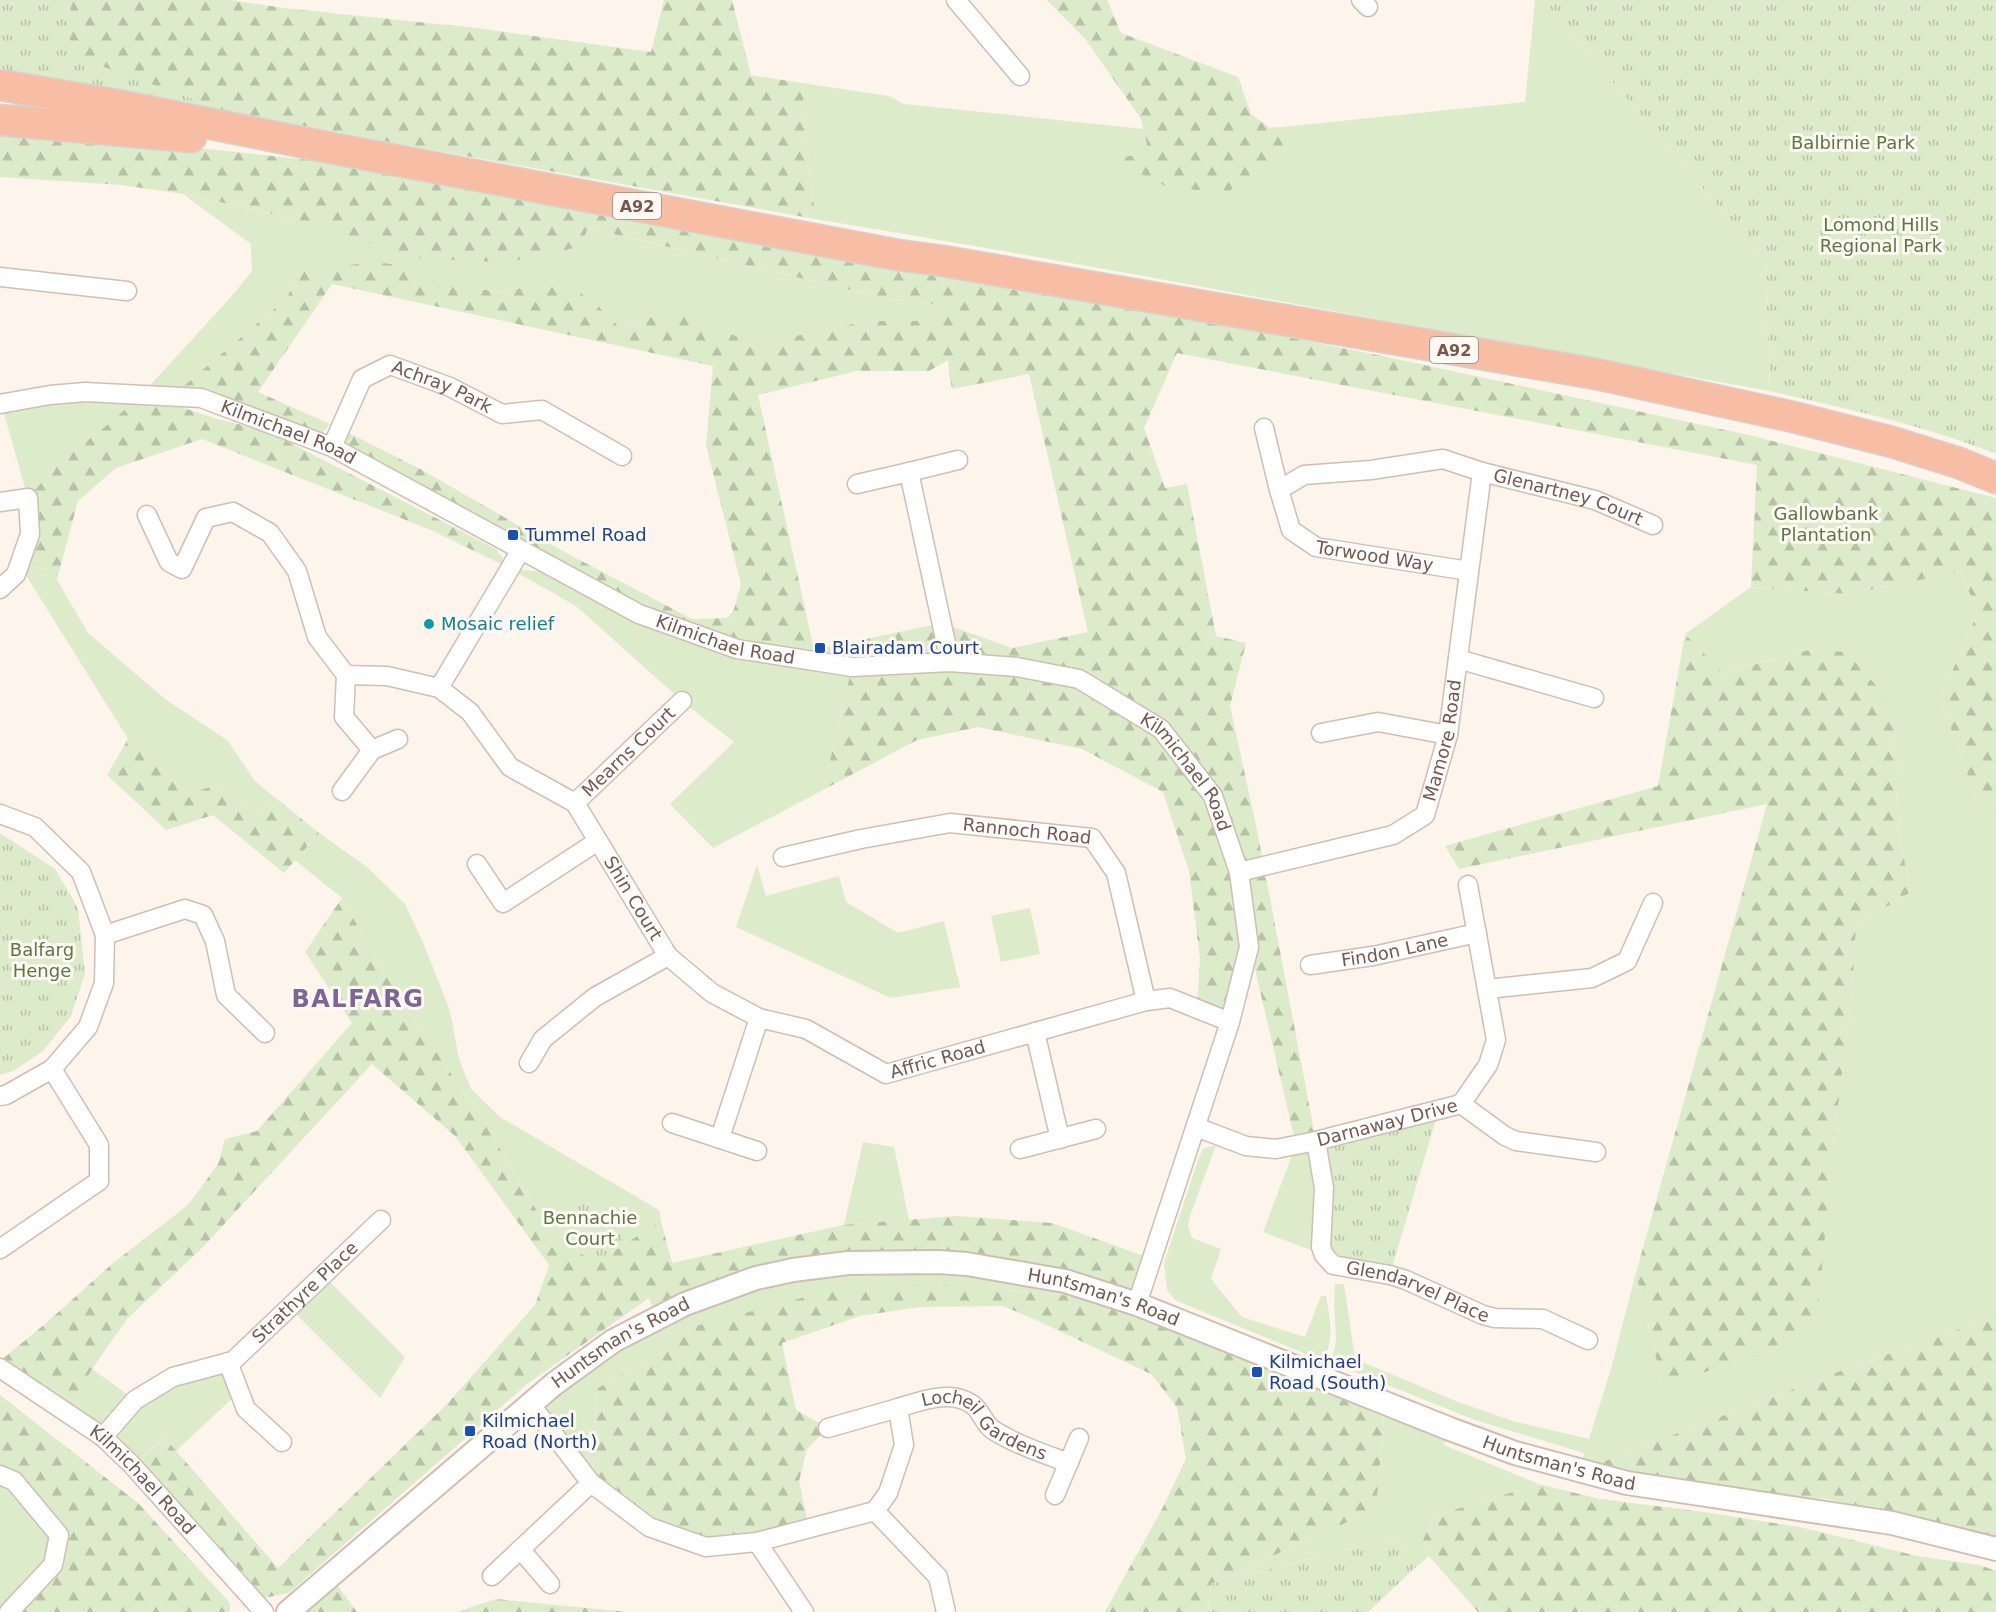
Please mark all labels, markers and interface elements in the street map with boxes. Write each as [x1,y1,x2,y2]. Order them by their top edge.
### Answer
park label: Balbirnie Park [1791,132,1916,153]
road number: A92 [613,193,661,219]
park label: Lomond Hills Regional Park [1820,214,1943,256]
road number: A92 [1430,337,1478,363]
street label: Achray Park [389,356,496,417]
street label: Kilmichael Road [218,395,360,468]
street label: Glenartney Court [1491,464,1646,529]
park label: Gallowbank Plantation [1773,503,1879,545]
place label: Tummel Road [524,524,647,545]
marker: Tummel Road [506,528,520,542]
street label: Torwood Way [1313,536,1435,575]
street label: Kilmichael Road [653,610,796,668]
place label: Mosaic relief [441,613,555,634]
marker: Mosaic relief [422,617,436,631]
place label: Blairadam Court [832,637,979,658]
marker: Blairadam Court [813,641,827,655]
street label: Mamore Road [1419,678,1465,804]
street label: Mearns Court [577,702,679,801]
street label: Kilmichael Road [1137,708,1235,834]
street label: Rannoch Road [962,813,1093,848]
street label: Shin Court [600,852,667,944]
street label: Findon Lane [1340,929,1450,970]
park label: Balfarg Henge [10,939,74,981]
district label: BALFARG [291,985,425,1013]
street label: Affric Road [888,1036,988,1082]
street label: Darnaway Drive [1314,1094,1460,1150]
park label: Bennachie Court [543,1207,637,1249]
street label: Strathyre Place [248,1237,362,1347]
street label: Glendarvel Place [1344,1256,1491,1326]
street label: Huntsman's Road [1026,1264,1183,1330]
street label: Huntsman's Road [547,1293,693,1392]
place label: Kilmichael Road (South) [1269,1351,1386,1393]
marker: Kilmichael Road (South) [1250,1365,1264,1379]
street label: Locheil Gardens [919,1386,1050,1464]
place label: Kilmichael Road (North) [482,1410,597,1452]
street label: Kilmichael Road [86,1420,200,1538]
marker: Kilmichael Road (North) [463,1424,477,1438]
street label: Huntsman's Road [1480,1431,1637,1494]

